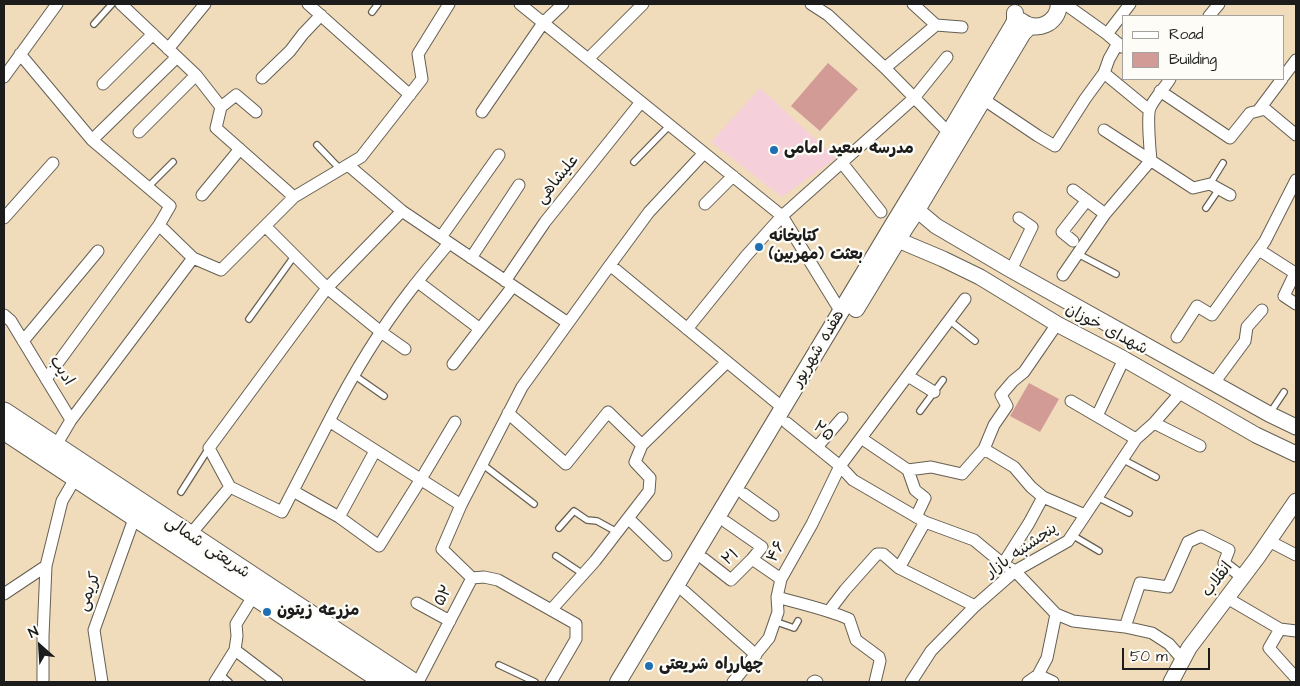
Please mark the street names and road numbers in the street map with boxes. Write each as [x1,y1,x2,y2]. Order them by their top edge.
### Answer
street label: علیشاهی [532,152,584,208]
street label: شهدای خوزان [1061,300,1151,360]
street label: هفده شهریور [788,307,850,391]
street label: ادیب [45,353,77,389]
street label: ۲۵ [808,418,838,446]
street label: شریعتی شمالی [161,513,253,583]
street label: پنجشنبه بازار [983,519,1061,583]
street label: ۴۶ [763,538,791,566]
street label: ۲۱ [718,545,744,571]
street label: انقلاب [1198,558,1238,602]
street label: کریمی [74,570,106,614]
street label: ۵۲ [431,582,457,610]

